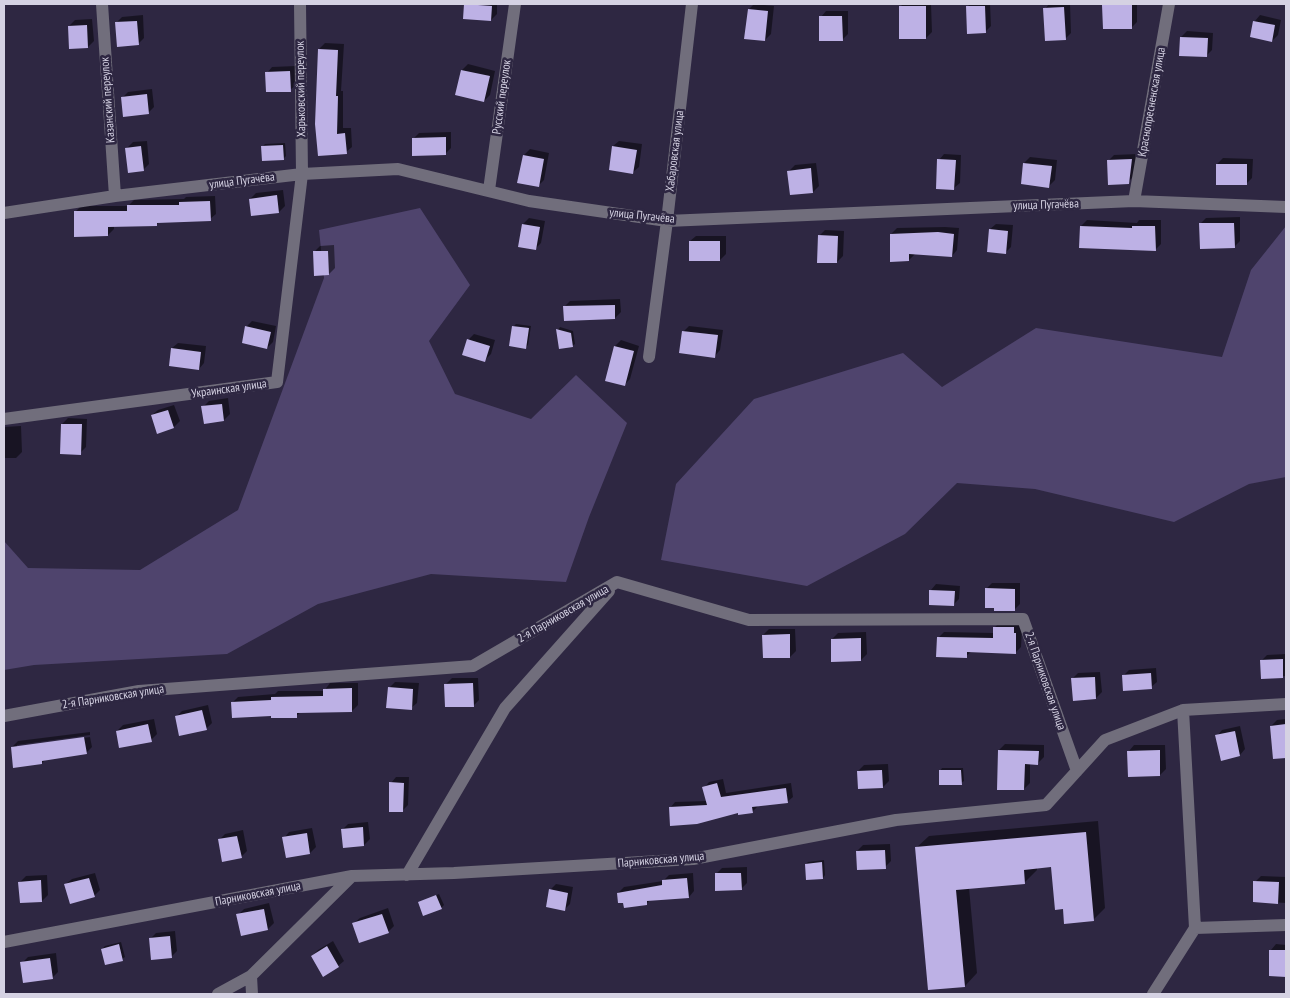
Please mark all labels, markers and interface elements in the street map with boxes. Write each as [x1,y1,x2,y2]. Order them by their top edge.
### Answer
street label: Харьковский переулок [293,41,309,137]
street label: Краснопресненская улица [1135,46,1169,158]
street label: Казанский переулок [98,57,118,143]
street label: Русский переулок [490,59,514,135]
street label: Хабаровская улица [663,110,687,192]
street label: улица Пугачёва [209,170,275,192]
street label: улица Пугачёва [1013,197,1079,213]
street label: улица Пугачёва [609,205,675,227]
street label: Украинская улица [191,377,267,401]
street label: 2-я Парниковская улица [515,582,611,646]
street label: 2-я Парниковская улица [1021,630,1069,732]
street label: 2-я Парниковская улица [61,682,165,712]
street label: Парниковская улица [617,849,705,871]
street label: Парниковская улица [214,879,302,909]

